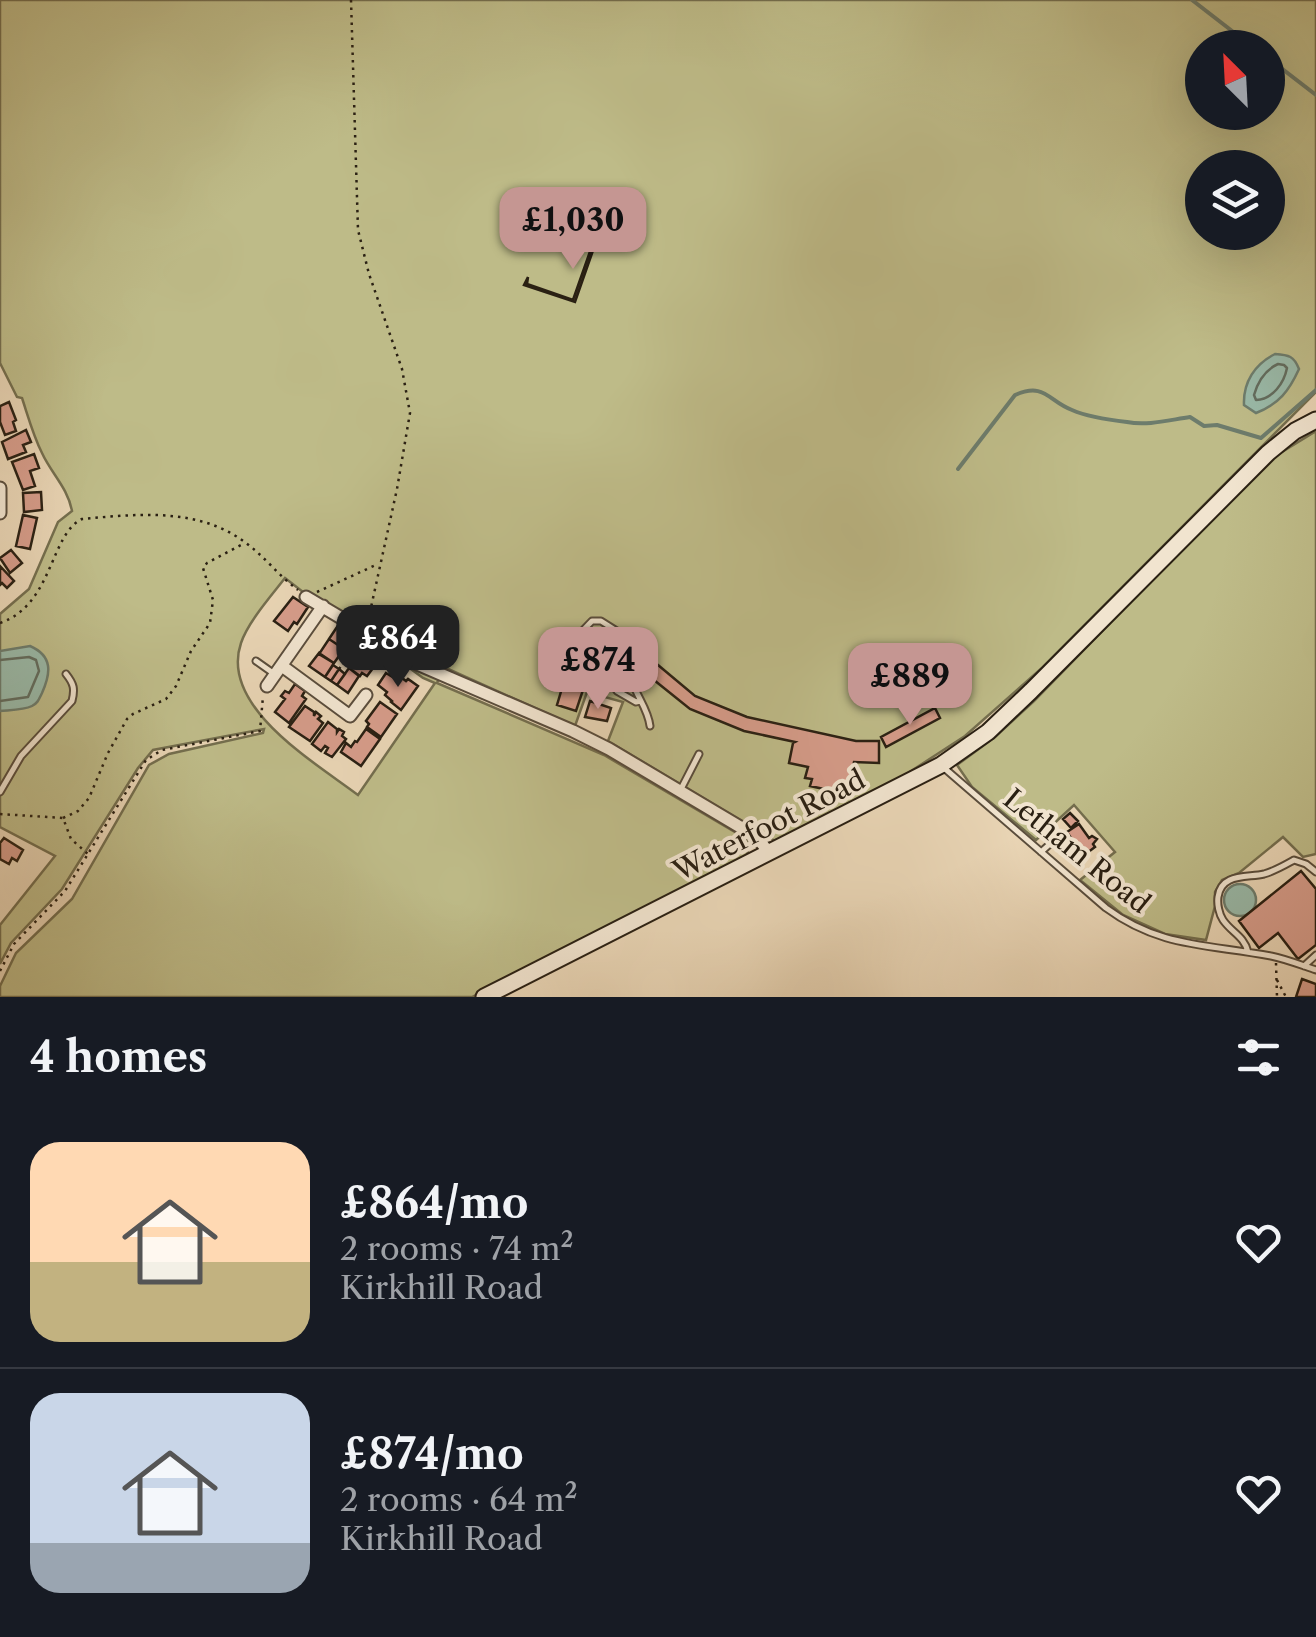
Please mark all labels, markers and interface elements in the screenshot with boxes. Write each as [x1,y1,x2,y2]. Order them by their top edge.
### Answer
north arrow [1185,30,1285,130]
map controls [1185,30,1285,250]
button: layers [1185,150,1285,250]
pin: £1,030 [492,187,654,272]
text: £1,030 [521,200,625,239]
pin: £864 [339,605,457,690]
text: £864 [358,618,438,657]
pin: £874 [539,627,657,712]
text: £874 [560,640,636,679]
pin: £889 [851,643,969,728]
text: £889 [870,656,950,695]
street label: Waterfoot Road [666,762,871,888]
street label: Letham Road [997,781,1157,921]
icon: filters [1231,1030,1286,1085]
text: 4 homes [30,1031,207,1083]
text: £864/mo [340,1177,528,1229]
icon: home [110,1182,230,1302]
icon: heart [1231,1215,1286,1270]
text: 2 rooms · 74 m² [340,1229,574,1268]
text: Kirkhill Road [340,1268,543,1307]
text: £874/mo [340,1428,524,1480]
icon: home [110,1433,230,1553]
icon: heart [1231,1466,1286,1521]
text: 2 rooms · 64 m² [340,1480,578,1519]
text: Kirkhill Road [340,1519,543,1558]

